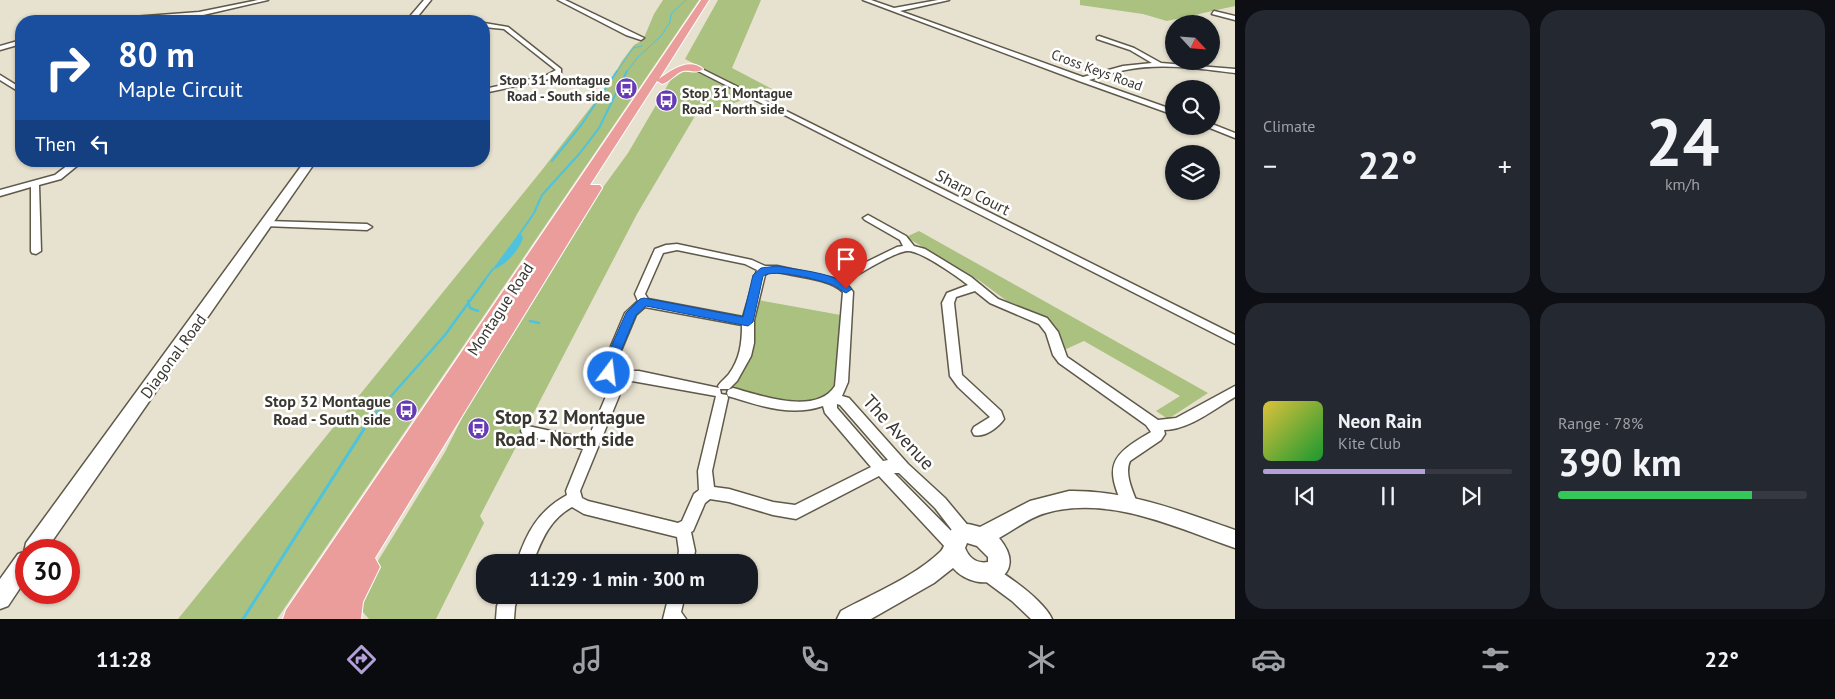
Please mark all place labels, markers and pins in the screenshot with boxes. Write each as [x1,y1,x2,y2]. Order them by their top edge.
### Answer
place label: Stop 31 Montague Road - South side [499,71,610,105]
bus stop icon: Stop 31 Montague Road - South side [614,76,638,100]
place label: Stop 31 Montague Road - North side [682,84,793,118]
bus stop icon: Stop 31 Montague Road - North side [654,89,678,113]
pin [825,238,867,289]
place label: Stop 32 Montague Road - South side [265,391,391,429]
bus stop icon: Stop 32 Montague Road - South side [395,398,419,422]
place label: Stop 32 Montague Road - North side [495,405,645,451]
bus stop icon: Stop 32 Montague Road - North side [467,416,491,440]

